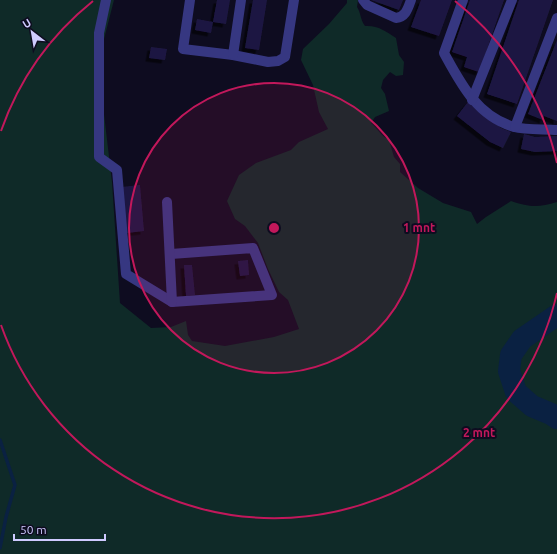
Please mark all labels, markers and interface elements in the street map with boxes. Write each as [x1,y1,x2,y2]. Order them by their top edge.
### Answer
north arrow [12,12,52,52]
text: U [20,16,33,31]
centre of rings [267,221,281,235]
text: 1 mnt [403,221,435,234]
text: 2 mnt [463,426,495,439]
scale bar [14,516,105,542]
text: 50 m [20,523,47,536]

